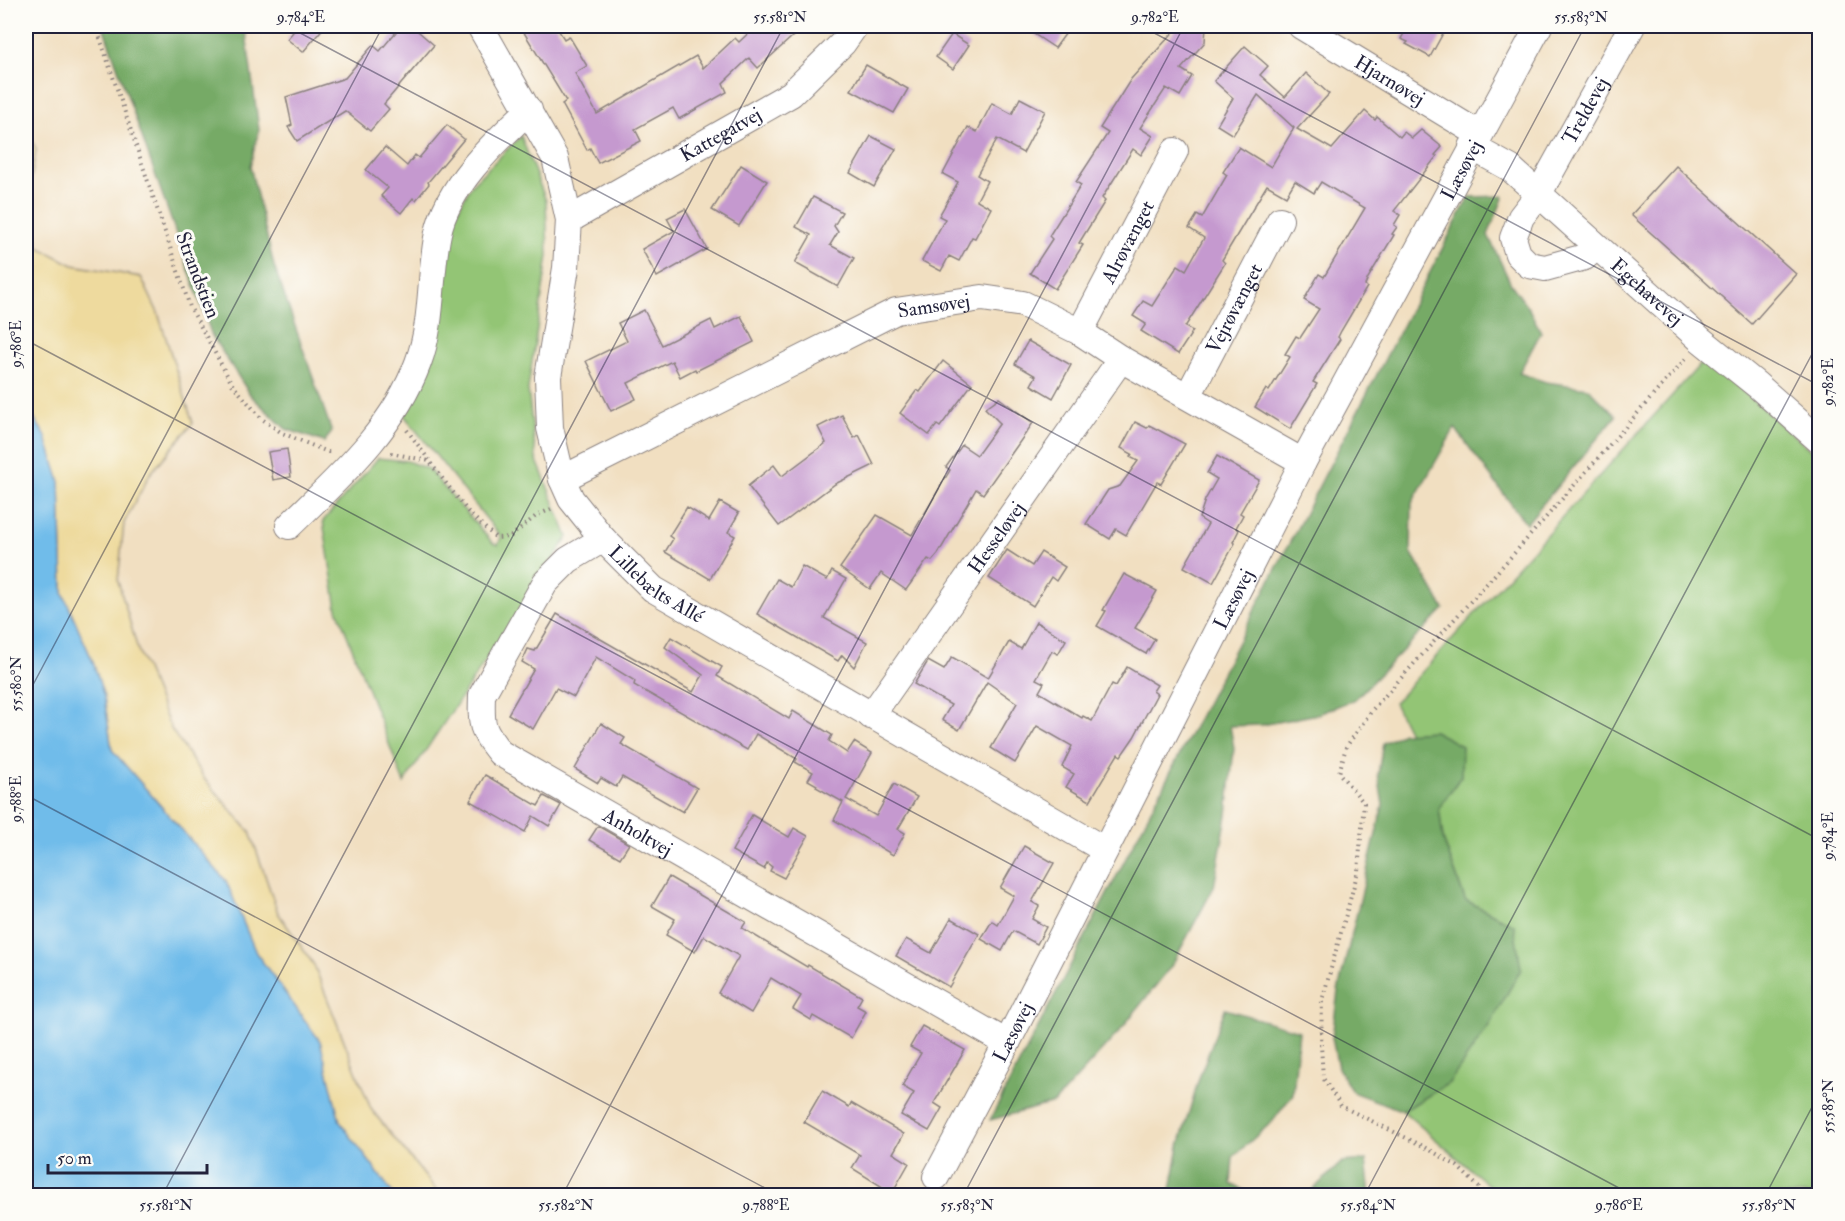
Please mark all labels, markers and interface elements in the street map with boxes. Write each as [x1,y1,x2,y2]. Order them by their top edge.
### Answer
text: 9.784°E [276,8,325,27]
text: 55.581°N [753,8,807,27]
text: 9.782°E [1130,8,1179,27]
text: 55.583°N [1554,8,1608,27]
street label: Hjarnøvej [1350,49,1430,111]
street label: Treldevej [1556,72,1614,148]
street label: Kattegatvej [675,101,765,167]
street label: Læsøvej [1435,136,1487,204]
street label: Alrøvænget [1095,195,1160,288]
street label: Strandstien [170,228,226,322]
street label: Egehavevej [1606,252,1689,331]
street label: Vejrøvænget [1200,259,1268,357]
street label: Samsøvej [896,288,972,323]
text: 9.786°E [7,320,26,369]
text: 9.782°E [1819,358,1838,407]
street label: Hesseløvej [962,496,1030,578]
street label: Lillebælts Allé [604,540,709,629]
street label: Læsøvej [1207,565,1259,633]
text: 55.580°N [7,656,26,712]
text: 9.788°E [7,775,26,824]
street label: Anholtvej [598,802,677,862]
text: 9.784°E [1819,812,1838,861]
street label: Læsøvej [987,998,1038,1066]
text: 55.585°N [1819,1078,1838,1133]
scale bar [48,1137,207,1175]
text: 50 m [57,1147,92,1170]
text: 55.581°N [139,1196,193,1215]
text: 55.582°N [538,1196,594,1215]
text: 9.788°E [741,1196,790,1215]
text: 55.583°N [940,1196,994,1215]
text: 55.584°N [1340,1196,1397,1215]
text: 9.786°E [1594,1196,1643,1215]
text: 55.585°N [1742,1196,1797,1215]

